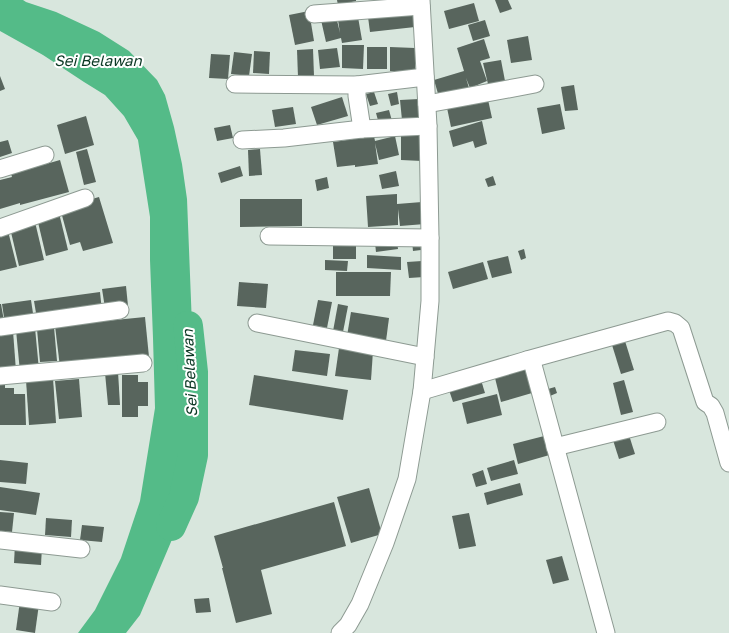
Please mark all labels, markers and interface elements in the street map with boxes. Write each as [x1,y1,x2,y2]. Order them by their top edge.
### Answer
water label: Sei Belawan [54,51,143,69]
water label: Sei Belawan [178,328,200,417]

